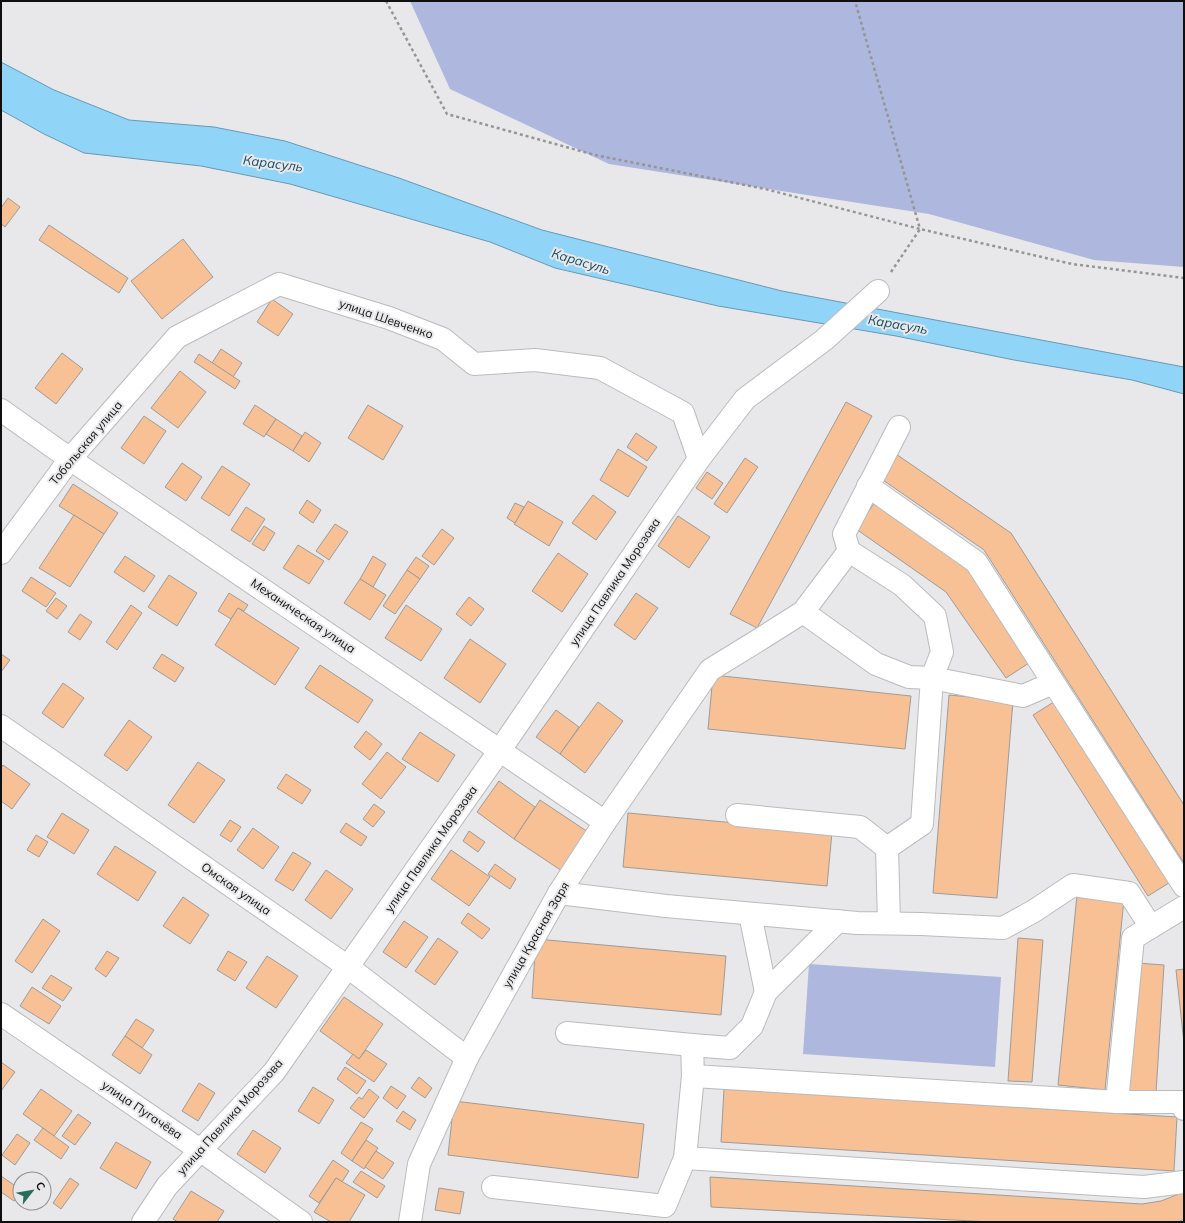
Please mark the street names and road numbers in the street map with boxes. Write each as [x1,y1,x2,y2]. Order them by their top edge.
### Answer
street label: улица Шевченко [337,295,435,342]
street label: Тобольская улица [46,398,125,488]
street label: улица Павлика Морозова [566,515,663,649]
street label: Механическая улица [248,575,358,656]
street label: улица Павлика Морозова [381,783,480,915]
street label: Омская улица [198,859,274,918]
street label: улица Красная Заря [499,879,572,990]
street label: улица Павлика Морозова [174,1056,286,1178]
street label: улица Пугачёва [99,1077,185,1142]

